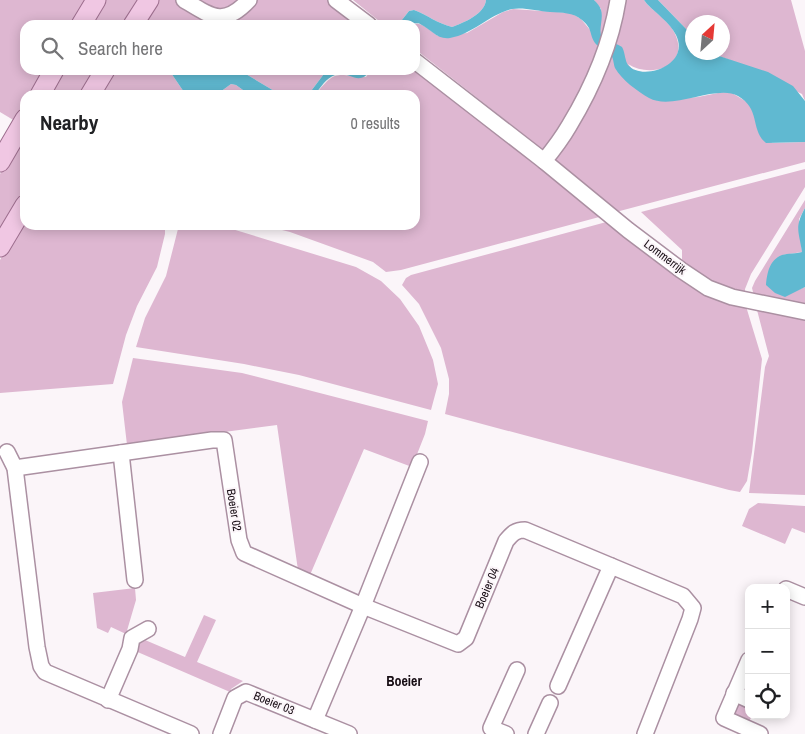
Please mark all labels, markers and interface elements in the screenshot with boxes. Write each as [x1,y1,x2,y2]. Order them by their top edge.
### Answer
north arrow [685,15,730,60]
search box [20,20,420,75]
icon: search [38,34,66,62]
text: Search here [78,35,163,61]
text: Nearby [40,108,98,137]
text: 0 results [350,112,400,134]
street label: Lommerrijk [641,236,690,278]
street label: Boeier 02 [223,488,245,532]
street label: Boeier 04 [471,565,503,611]
map controls [745,584,790,719]
button: + [745,584,790,629]
button: − [745,629,790,674]
district label: Boeier [386,672,422,690]
button: locate [745,674,790,719]
street label: Boeier 03 [251,688,297,718]

